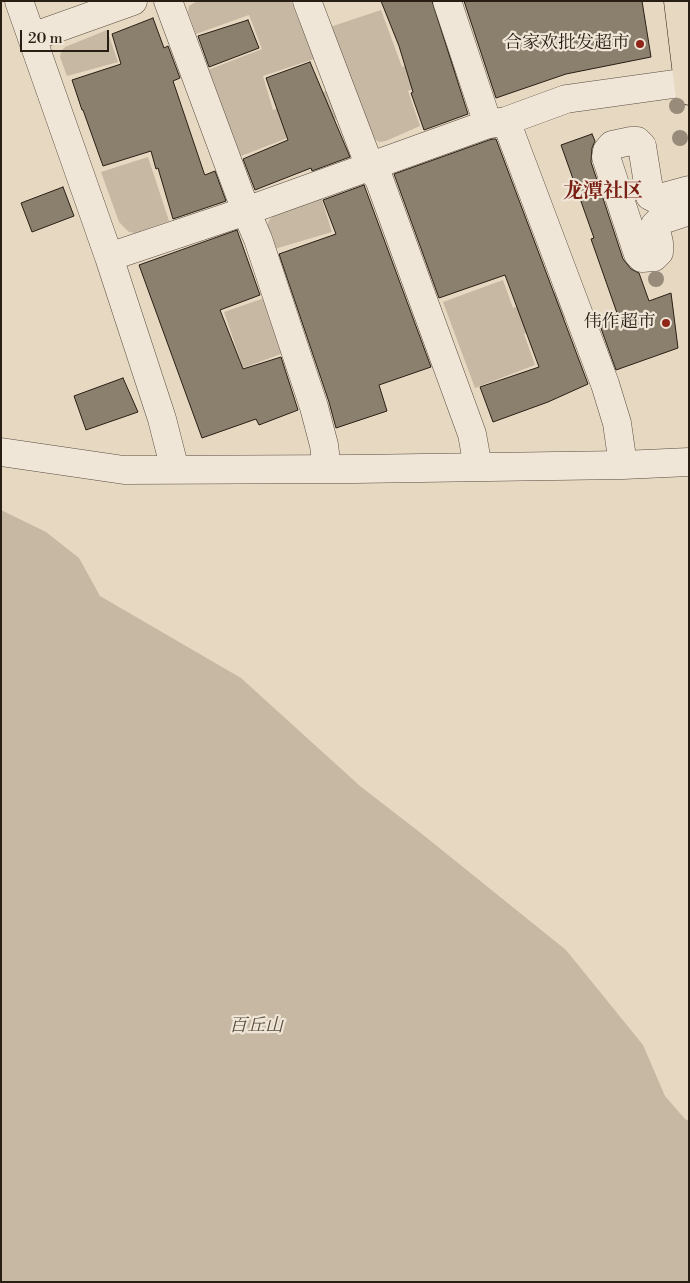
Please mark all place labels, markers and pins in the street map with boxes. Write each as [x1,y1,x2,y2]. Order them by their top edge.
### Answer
place label: 合家欢批发超市 [504,33,630,55]
marker: 合家欢批发超市 [634,38,646,50]
place label: 伟作超市 [584,312,656,334]
marker: 伟作超市 [660,317,672,329]

